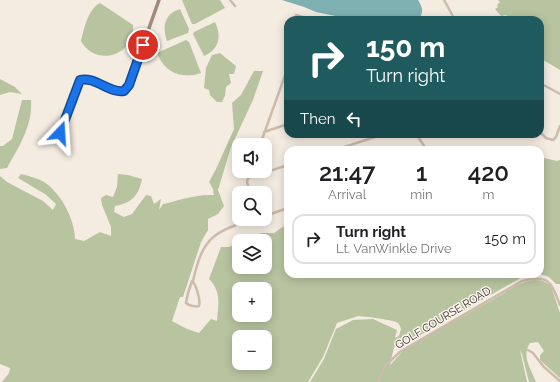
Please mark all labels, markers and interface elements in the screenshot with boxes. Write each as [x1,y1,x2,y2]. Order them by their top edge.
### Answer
pin [126,28,160,62]
text: 150 m [366,31,445,64]
icon: right [300,32,352,84]
icon: arrive [132,34,154,56]
text: Turn right [366,65,445,86]
icon: left [343,108,365,130]
text: Then [300,110,335,128]
position arrow [39,112,81,154]
map controls [232,138,272,370]
button: sound [232,138,272,178]
text: 21:47 [319,158,375,187]
text: 1 [416,158,427,187]
text: 420 [468,158,509,187]
button: search [232,186,272,226]
text: Arrival [328,187,366,202]
text: min [410,187,433,202]
text: m [482,187,494,202]
text: Turn right [336,223,406,241]
icon: right [302,228,324,250]
text: 150 m [485,230,526,248]
button: layers [232,234,272,274]
text: Lt. VanWinkle Drive [336,241,452,256]
button: + [232,282,272,322]
street label: GOLF COURSE ROAD [393,284,493,352]
button: − [232,330,272,370]

